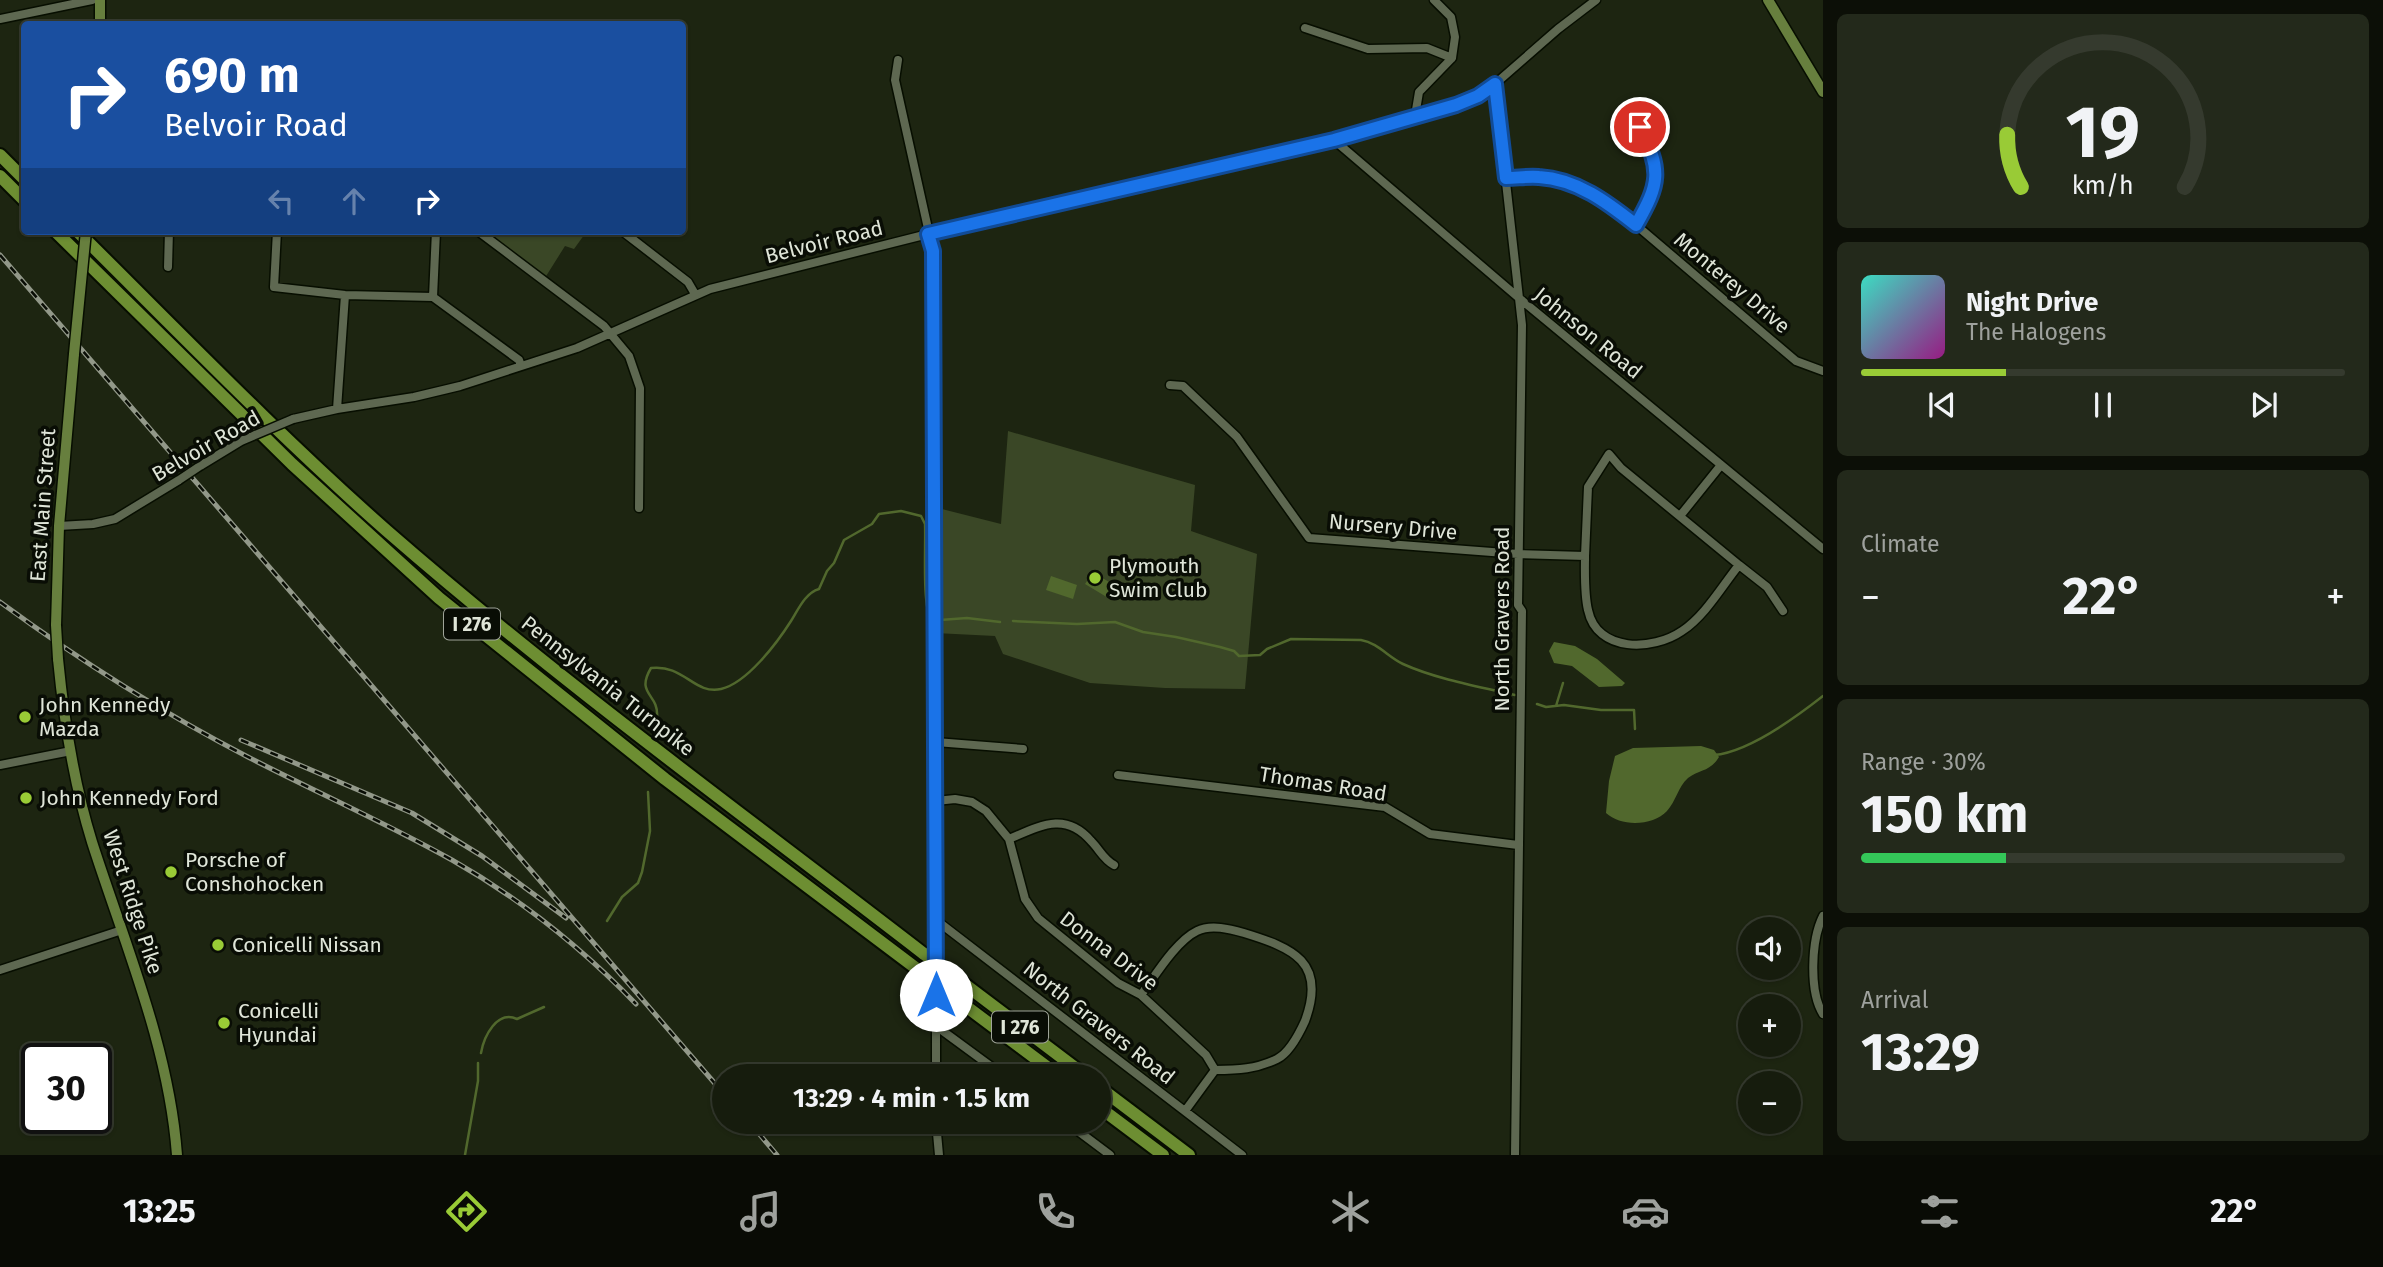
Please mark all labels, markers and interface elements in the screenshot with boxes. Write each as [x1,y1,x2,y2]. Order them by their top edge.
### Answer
text: 690 m [164,46,300,105]
icon: right [49,49,140,140]
text: 19 [2066,89,2140,176]
pin [1610,97,1670,157]
text: Belvoir Road [164,106,348,144]
icon: arrive [1621,108,1659,146]
text: km/h [2072,171,2134,201]
icon: left [262,182,300,220]
icon: ahead [335,182,373,220]
icon: right [408,182,446,220]
street label: Belvoir Road [762,215,886,269]
street label: Monterey Drive [1669,227,1795,339]
street label: Johnson Road [1529,281,1647,385]
text: Night Drive [1966,287,2098,318]
text: The Halogens [1966,318,2106,346]
icon: previous [1923,386,1961,424]
icon: pause [2084,386,2122,424]
icon: next [2245,386,2283,424]
street label: Belvoir Road [147,405,265,487]
street label: East Main Street [25,427,61,583]
street label: Nursery Drive [1328,508,1458,546]
street label: North Gravers Road [1489,526,1515,712]
text: Climate [1861,530,1940,558]
place label: Plymouth Swim Club [1109,553,1207,603]
text: 22° [2063,565,2143,628]
marker: Plymouth Swim Club [1087,570,1103,586]
text: − [1861,574,1880,620]
text: + [2326,574,2345,620]
road number: I 276 [444,608,500,639]
street label: Pennsylvania Turnpike [516,610,700,762]
place label: John Kennedy Mazda [39,692,171,742]
marker: John Kennedy Mazda [17,709,33,725]
text: Range · 30% [1861,748,1986,776]
street label: Thomas Road [1258,761,1388,807]
text: 150 km [1861,783,2028,846]
place label: John Kennedy Ford [40,785,219,811]
marker: John Kennedy Ford [18,790,34,806]
street label: West Ridge Pike [97,826,169,978]
place label: Porsche of Conshohocken [185,847,324,897]
marker: Porsche of Conshohocken [163,864,179,880]
street label: Donna Drive [1055,906,1163,996]
map controls [1738,917,1801,1134]
button: sound [1738,917,1801,980]
place label: Conicelli Nissan [232,932,382,958]
marker: Conicelli Nissan [210,937,226,953]
street label: North Gravers Road [1018,956,1180,1090]
position arrow [899,958,973,1032]
text: Arrival [1861,986,1928,1014]
button: + [1738,994,1801,1057]
place label: Conicelli Hyundai [238,998,319,1048]
road number: I 276 [992,1012,1048,1042]
marker: Conicelli Hyundai [216,1015,232,1031]
text: 13:29 [1861,1021,1980,1084]
speed limit sign: 30 [21,1043,112,1134]
button: − [1738,1071,1801,1134]
text: 13:29 · 4 min · 1.5 km [793,1083,1030,1114]
icon: directions [442,1187,491,1236]
icon: music [736,1187,785,1236]
icon: phone [1031,1187,1080,1236]
icon: climate [1326,1187,1375,1236]
icon: car [1621,1187,1670,1236]
icon: filters [1915,1187,1964,1236]
text: 13:25 [123,1192,196,1230]
text: 22° [2210,1192,2260,1230]

